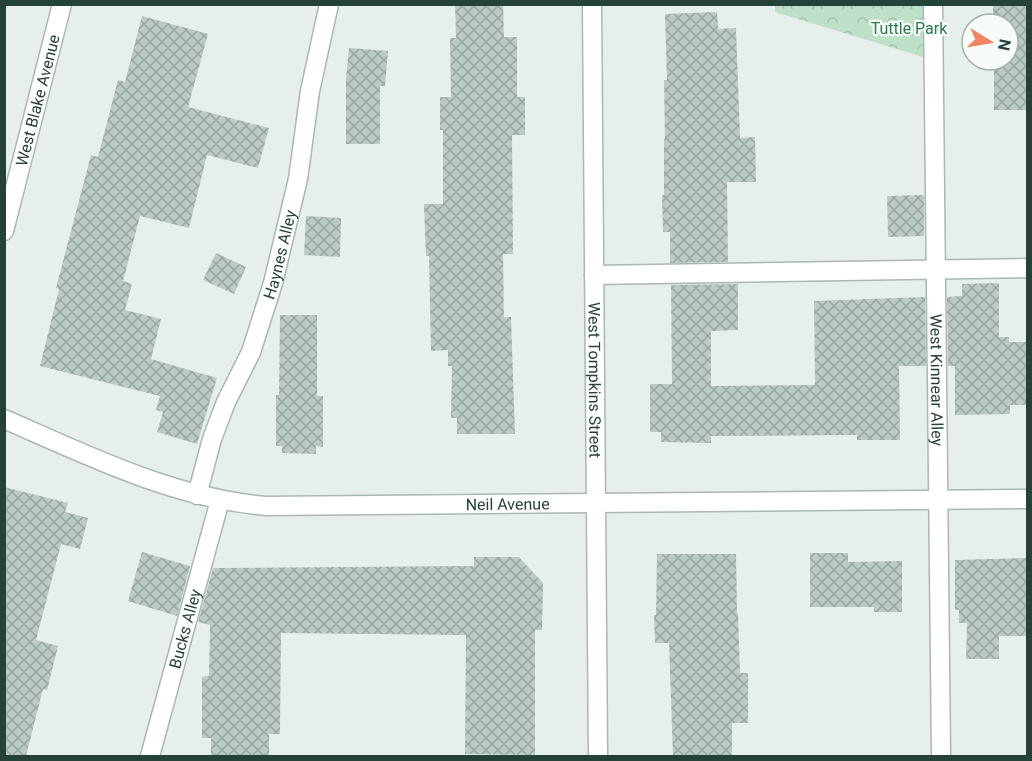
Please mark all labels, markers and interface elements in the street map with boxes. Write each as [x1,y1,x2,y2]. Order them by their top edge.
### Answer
north arrow [960,12,1020,72]
park label: Tuttle Park [871,19,948,38]
street label: West Blake Avenue [12,32,64,168]
text: N [994,37,1015,52]
street label: Haynes Alley [259,208,300,302]
street label: West Tompkins Street [584,302,605,458]
street label: West Kinnear Alley [926,314,947,447]
street label: Neil Avenue [465,494,550,514]
street label: Bucks Alley [165,586,205,671]

